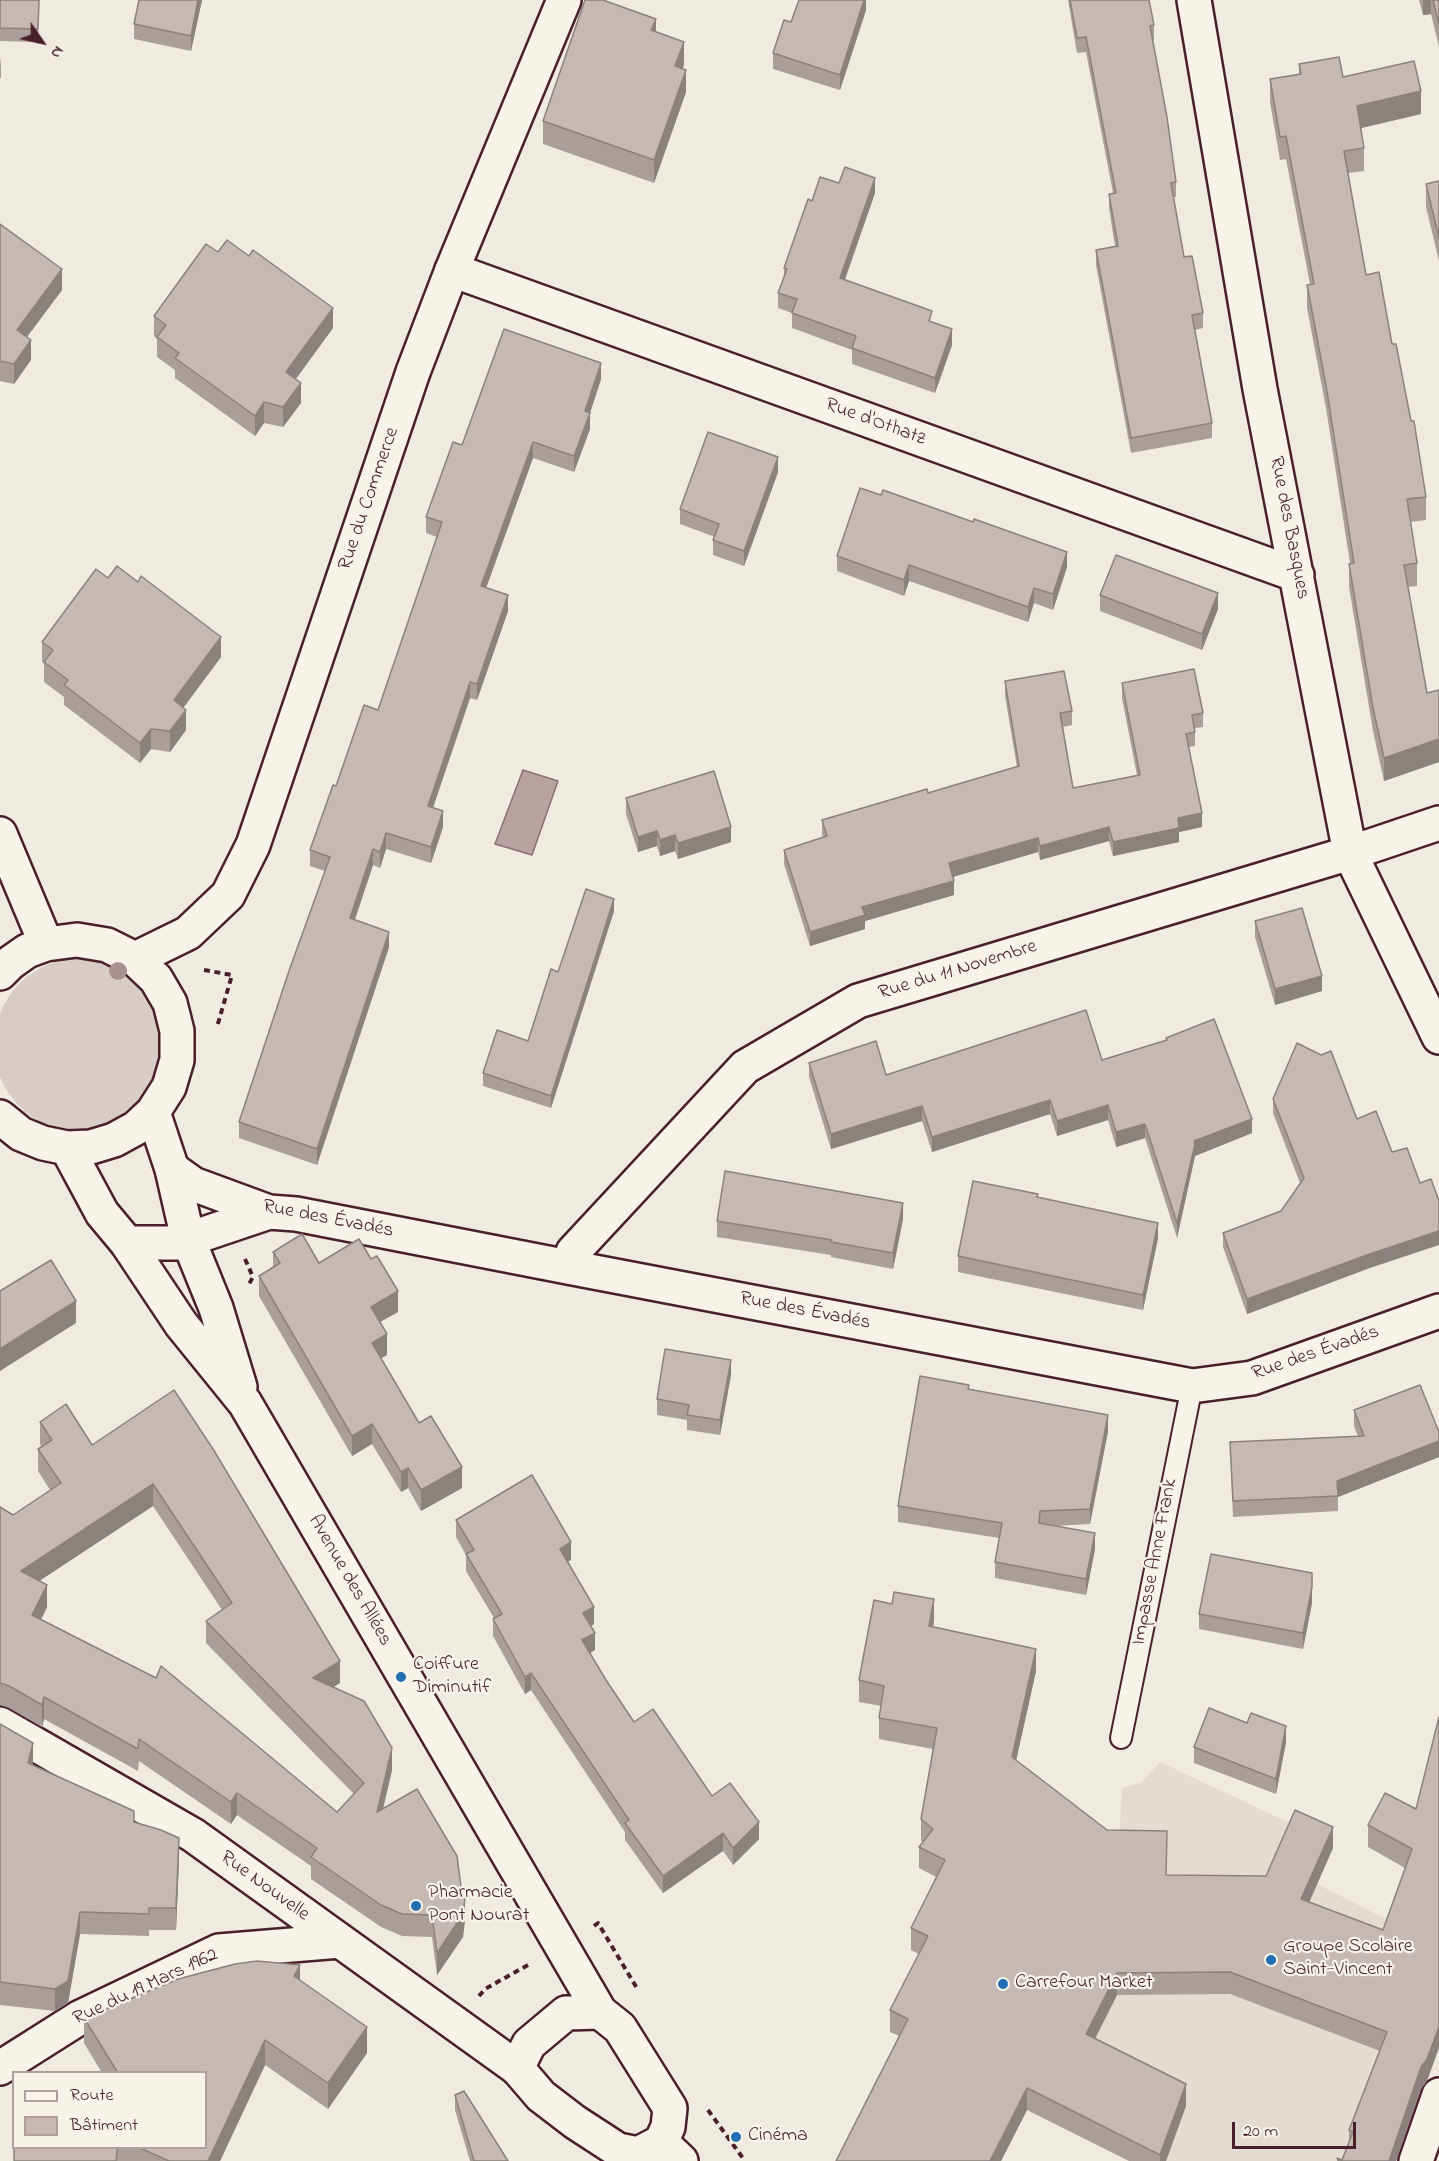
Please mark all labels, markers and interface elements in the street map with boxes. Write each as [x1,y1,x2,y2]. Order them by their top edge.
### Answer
north arrow [12,12,72,72]
text: N [44,41,70,63]
street label: Rue d'Othatz [822,394,928,452]
street label: Rue du Commerce [334,424,406,574]
street label: Rue des Basques [1262,455,1314,601]
street label: Rue du 11 Novembre [876,936,1040,1006]
street label: Rue des Évadés [261,1196,395,1244]
street label: Rue des Évadés [738,1288,872,1336]
street label: Rue des Évadés [1249,1321,1383,1387]
street label: Impasse Anne Frank [1128,1477,1184,1647]
street label: Avenue des Allées [302,1511,396,1651]
place label: Coiffure Diminutif [413,1654,491,1701]
marker: Coiffure Diminutif [394,1670,408,1684]
street label: Rue Nouvelle [215,1847,313,1927]
place label: Pharmacie Pont Nourat [428,1882,529,1929]
marker: Pharmacie Pont Nourat [409,1899,423,1913]
place label: Groupe Scolaire Saint-Vincent [1283,1936,1413,1983]
street label: Rue du 19 Mars 1962 [70,1944,222,2032]
marker: Groupe Scolaire Saint-Vincent [1264,1953,1278,1967]
place label: Carrefour Market [1015,1972,1153,1996]
marker: Carrefour Market [996,1977,1010,1991]
legend [12,2071,207,2149]
text: Route [70,2083,114,2109]
scale bar [1235,2110,1360,2148]
text: Bâtiment [70,2113,138,2139]
text: 20 m [1243,2119,1278,2145]
place label: Cinéma [748,2125,808,2149]
marker: Cinéma [729,2130,743,2144]

